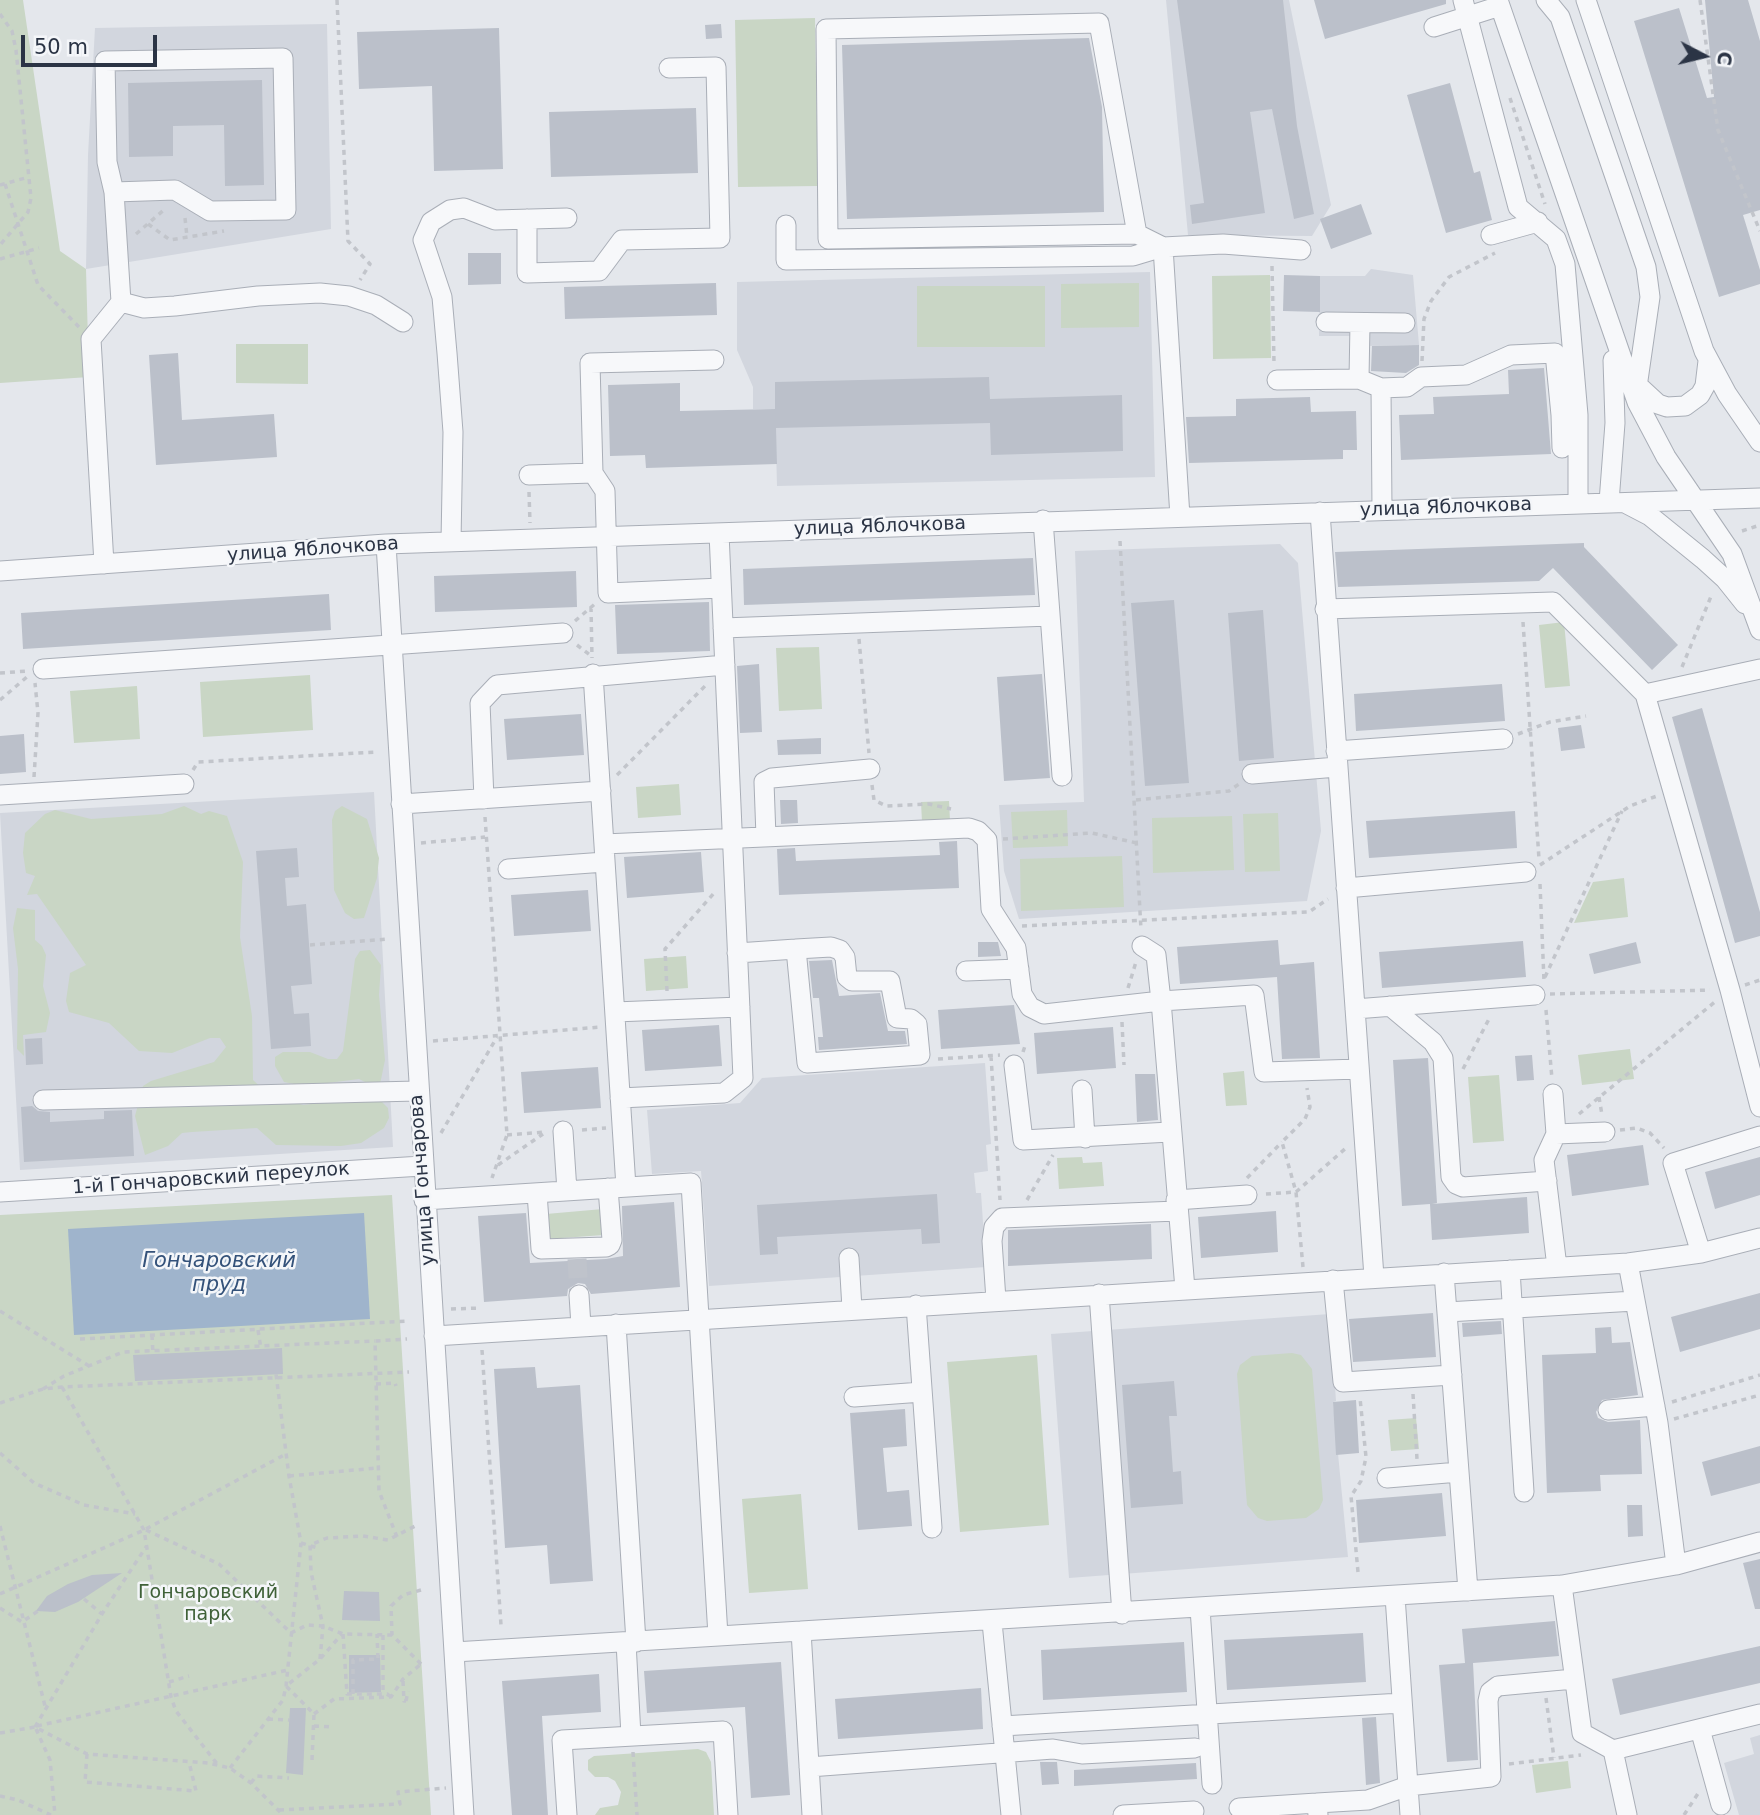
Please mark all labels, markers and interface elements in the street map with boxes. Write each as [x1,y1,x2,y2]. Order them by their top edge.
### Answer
scale bar [24,21,161,65]
north arrow [1669,21,1739,91]
text: 50 m [34,35,88,59]
text: С [1713,50,1737,67]
street label: улица Яблочкова [1360,494,1532,522]
street label: улица Яблочкова [794,513,966,541]
street label: улица Яблочкова [226,533,400,567]
street label: улица Гончарова [406,1094,440,1266]
street label: 1-й Гончаровский переулок [72,1158,350,1200]
water label: Гончаровский пруд [142,1249,296,1299]
park label: Гончаровский парк [138,1582,278,1626]

